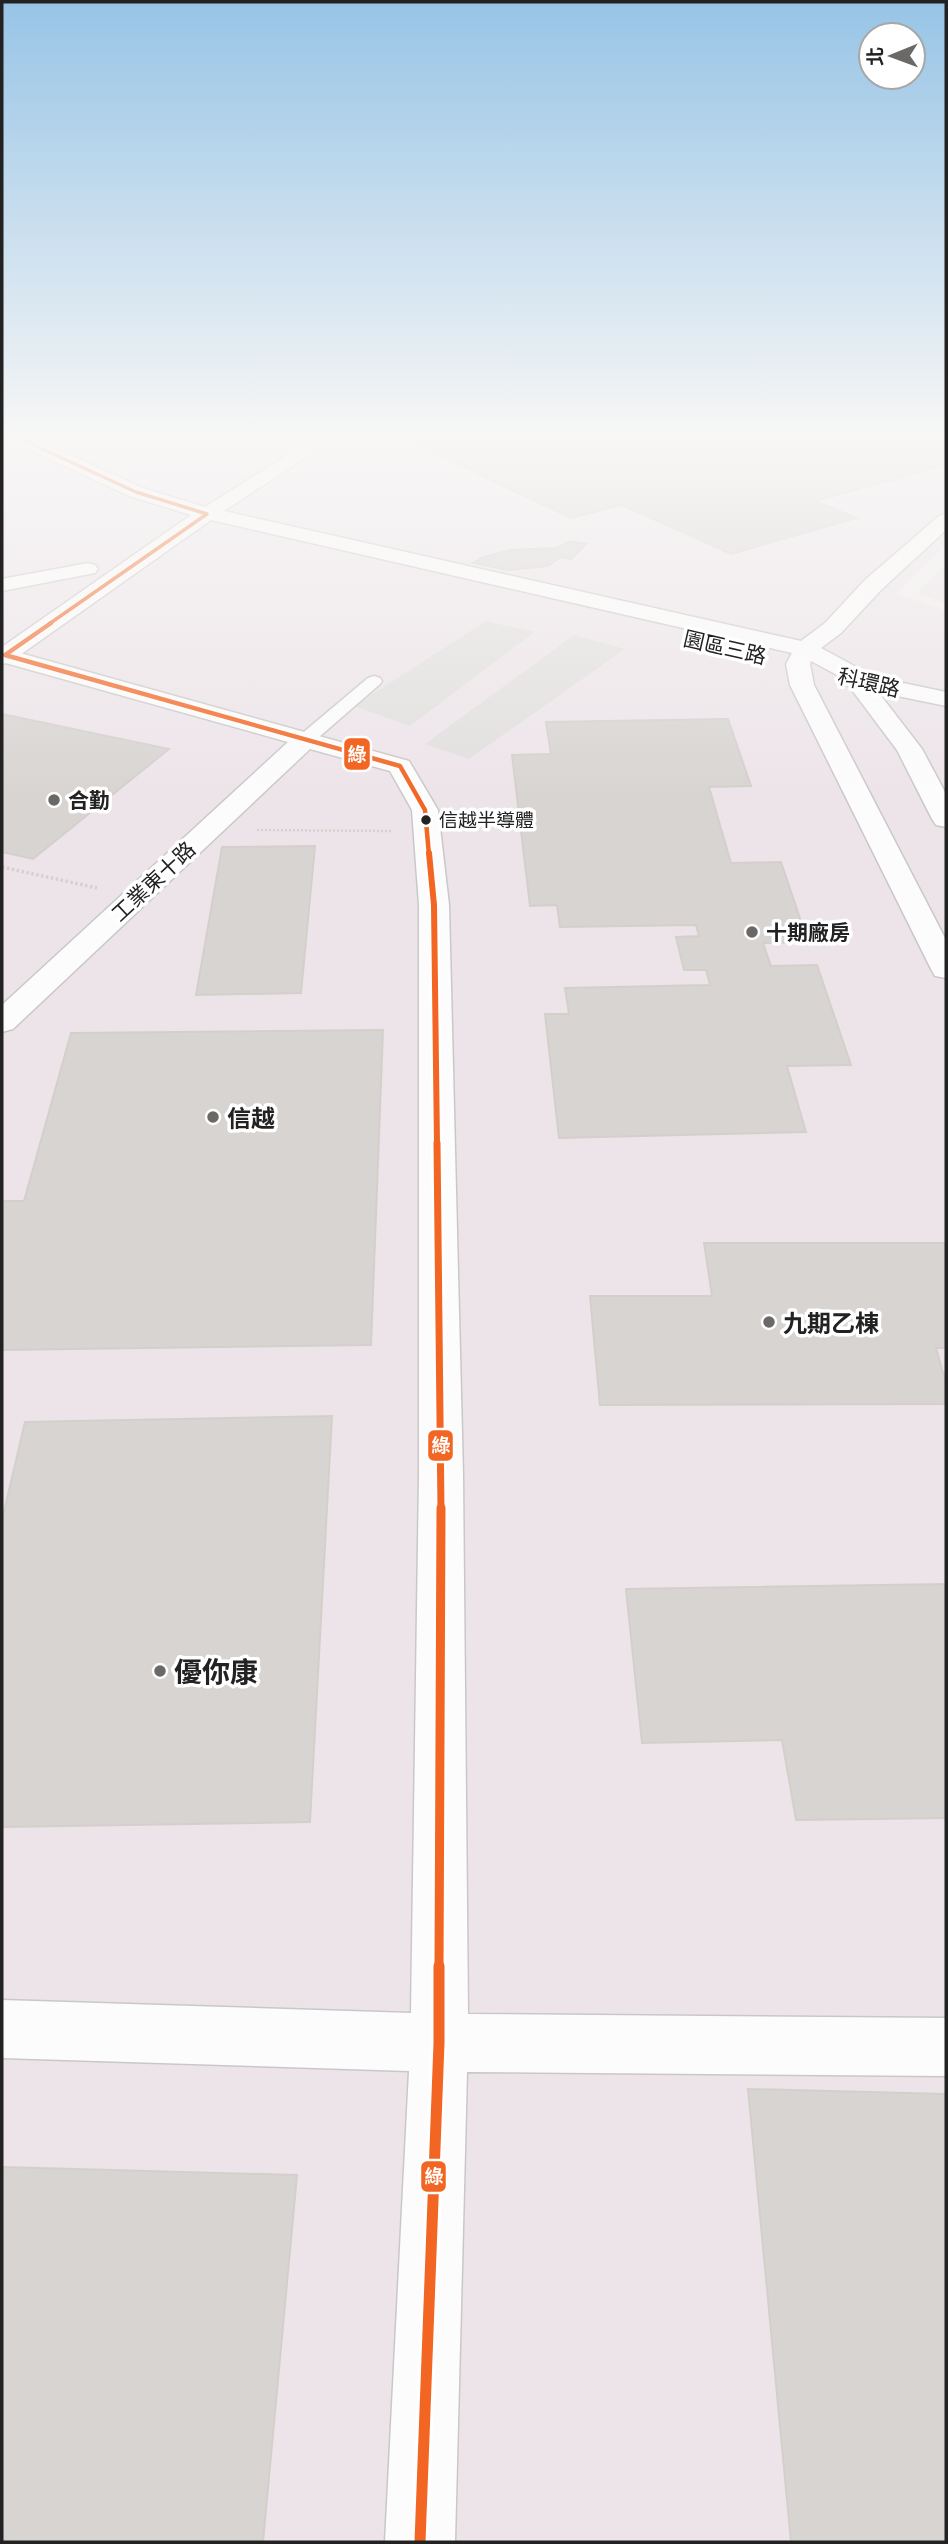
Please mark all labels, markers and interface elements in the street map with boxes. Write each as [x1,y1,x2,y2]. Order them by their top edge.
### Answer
north arrow [857,21,927,91]
text: 北 [862,47,888,66]
street label: 園區三路 [681,624,769,670]
street label: 科環路 [835,661,903,703]
line badge: 綠 [343,737,371,771]
text: 綠 [347,741,367,767]
place label: 合勤 [68,786,110,814]
marker: 合勤 [46,792,62,808]
place label: 信越半導體 [439,807,534,833]
marker: 信越半導體 [419,813,433,827]
street label: 工業東十路 [105,835,201,927]
place label: 十期廠房 [766,918,850,946]
marker: 十期廠房 [744,924,760,940]
place label: 信越 [227,1101,275,1134]
marker: 信越 [205,1109,221,1125]
place label: 九期乙棟 [783,1306,879,1339]
marker: 九期乙棟 [761,1314,777,1330]
line badge: 綠 [427,1429,454,1462]
text: 綠 [431,1432,451,1458]
place label: 優你康 [174,1652,258,1690]
marker: 優你康 [152,1663,168,1679]
line badge: 綠 [420,2160,447,2193]
text: 綠 [424,2163,444,2189]

